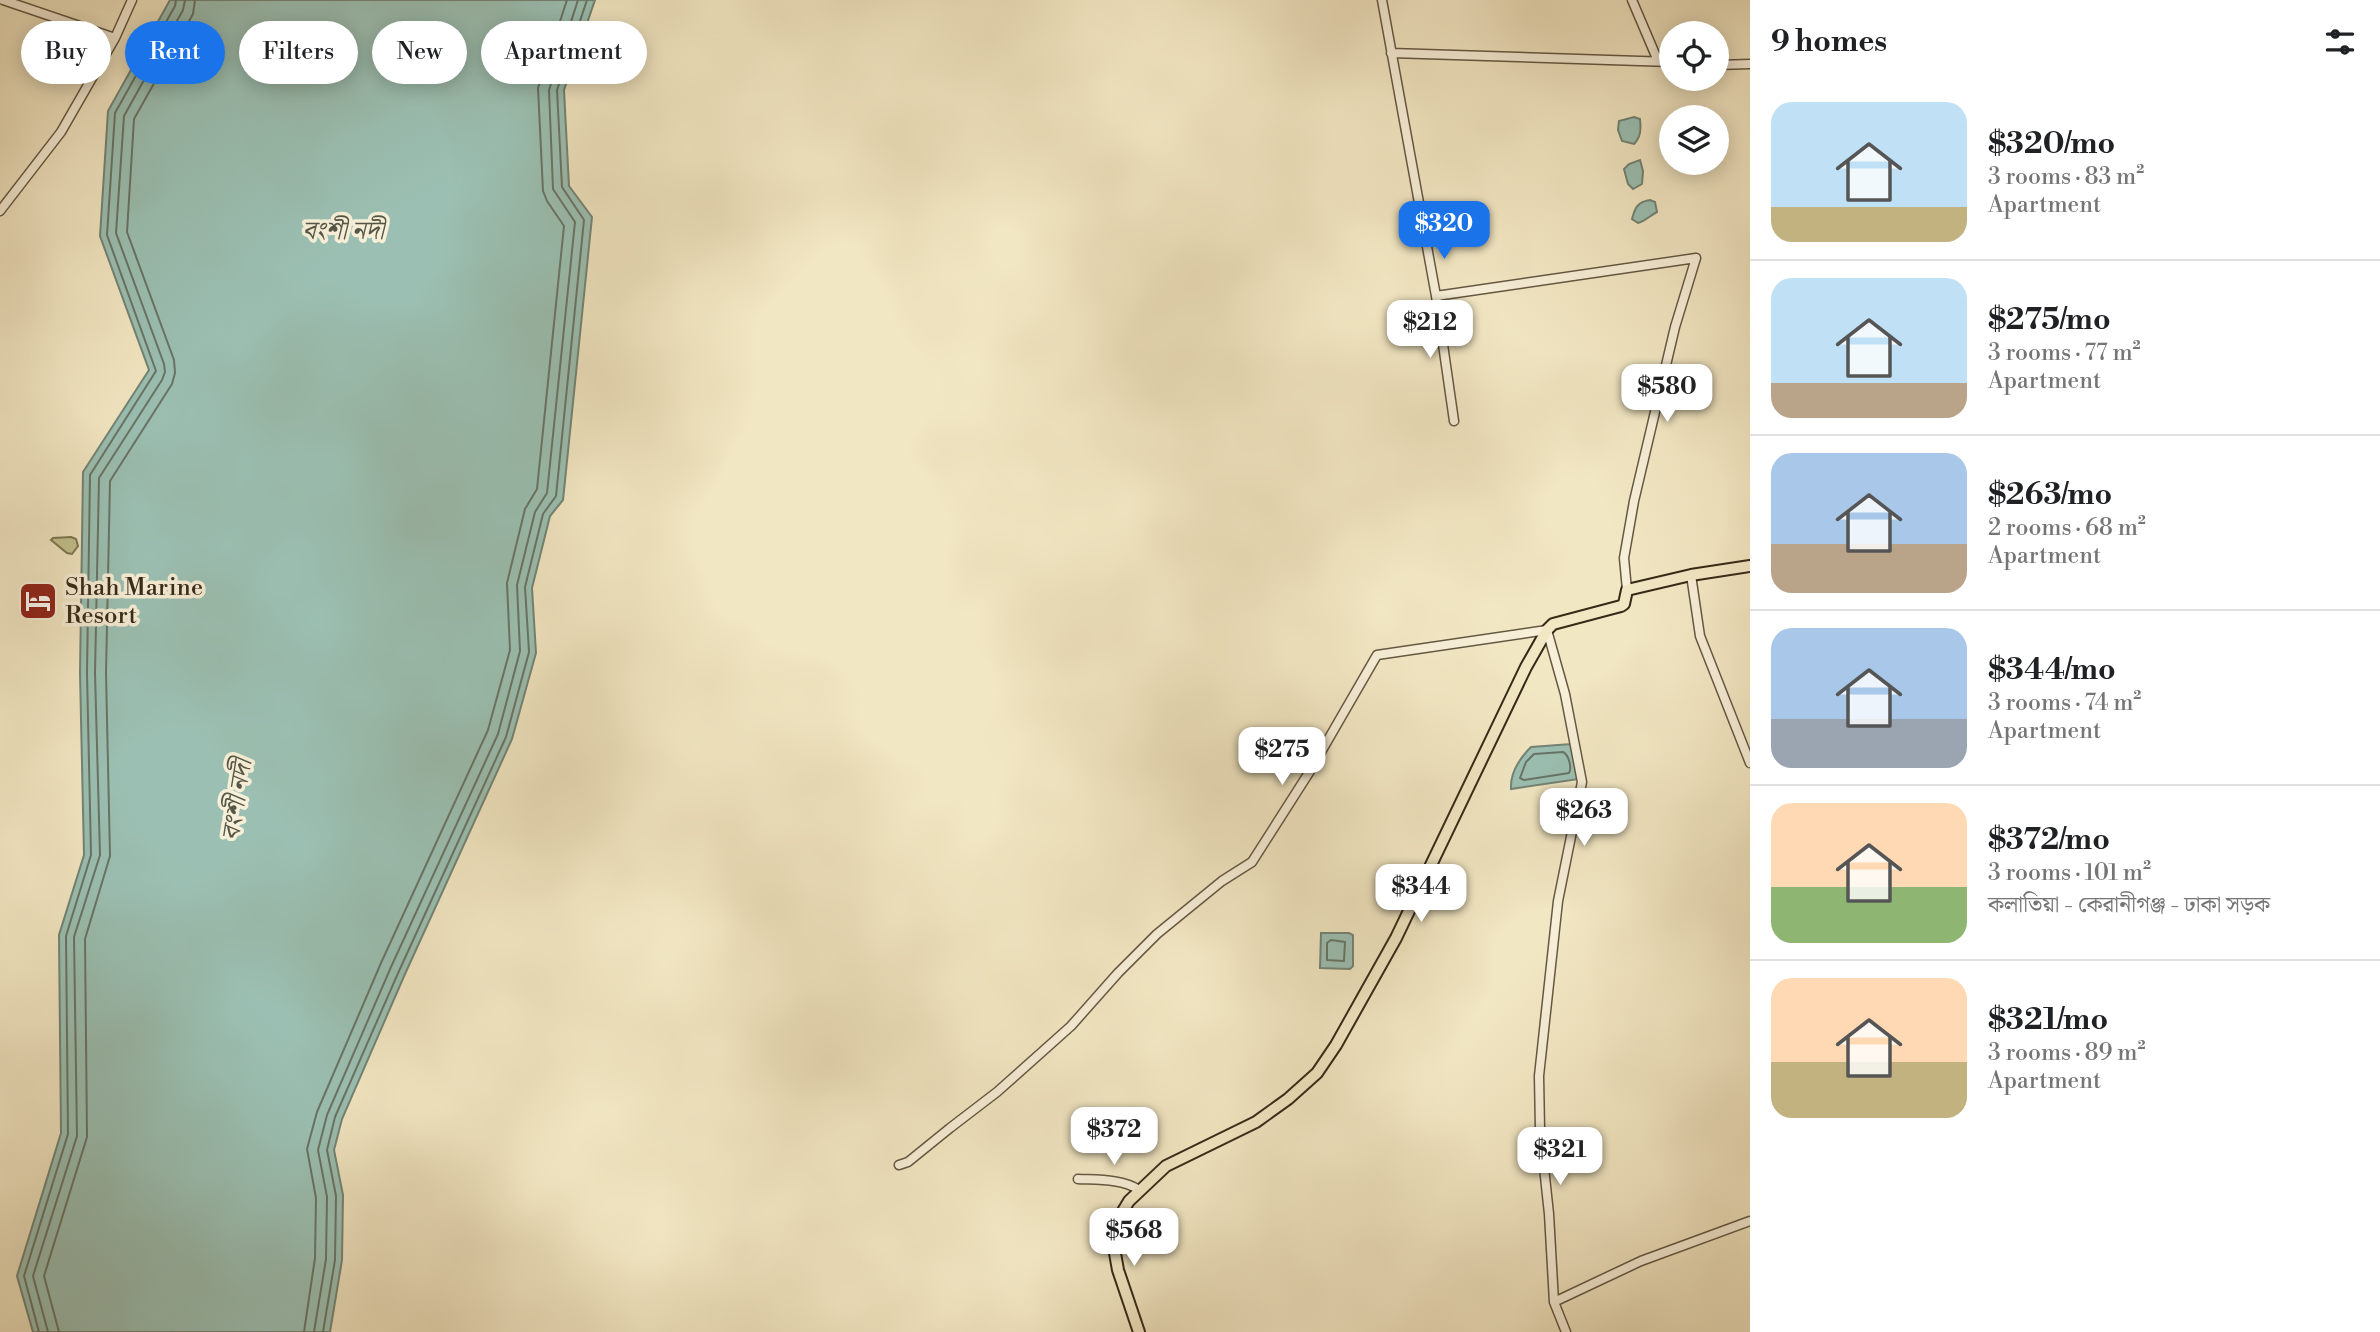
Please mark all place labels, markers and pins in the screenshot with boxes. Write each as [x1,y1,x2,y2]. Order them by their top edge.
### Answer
pin: $320 [1403,202,1485,261]
pin: $212 [1389,300,1471,360]
pin: $580 [1626,364,1708,424]
place label: Shah Marine Resort [65,573,203,631]
hotel icon: Shah Marine Resort [17,580,59,622]
pin: $275 [1241,728,1323,787]
pin: $263 [1543,788,1625,848]
pin: $344 [1380,864,1462,924]
pin: $372 [1073,1108,1155,1167]
pin: $321 [1519,1128,1601,1187]
pin: $568 [1093,1208,1175,1268]

